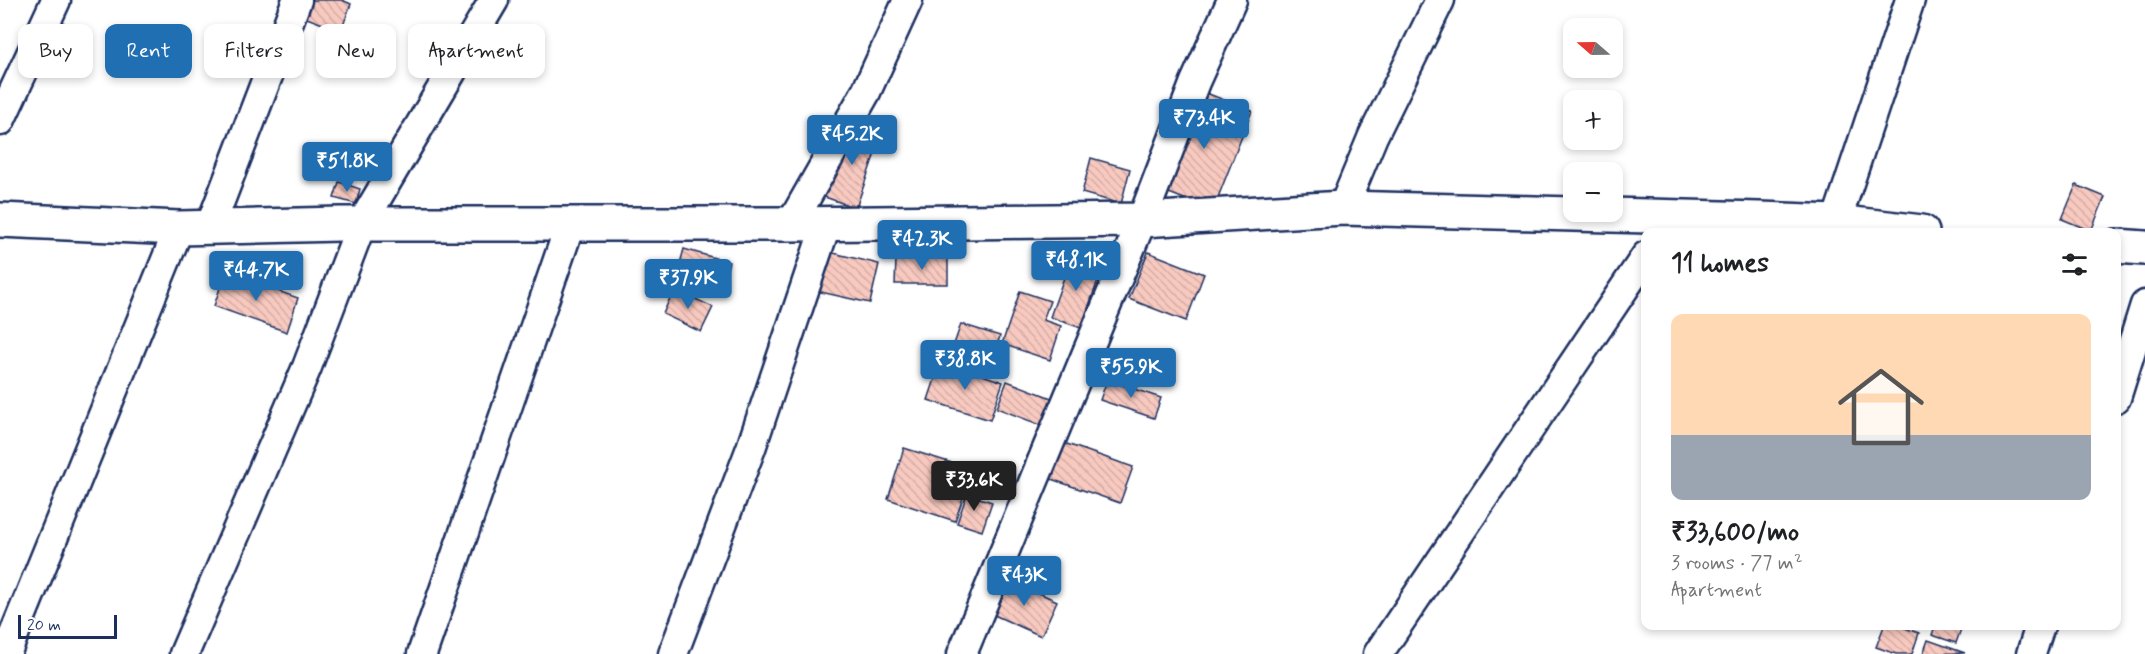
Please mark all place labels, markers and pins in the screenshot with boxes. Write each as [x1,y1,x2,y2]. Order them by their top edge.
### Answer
pin: ₹73.4K [1155,99,1253,150]
pin: ₹45.2K [803,115,901,166]
pin: ₹51.8K [298,142,396,193]
pin: ₹42.3K [873,220,971,271]
pin: ₹48.1K [1027,241,1125,292]
pin: ₹44.7K [207,251,305,302]
pin: ₹37.9K [639,259,737,310]
pin: ₹38.8K [916,340,1014,391]
pin: ₹55.9K [1082,348,1180,399]
pin: ₹33.6K [925,461,1023,512]
pin: ₹43K [988,556,1060,607]

